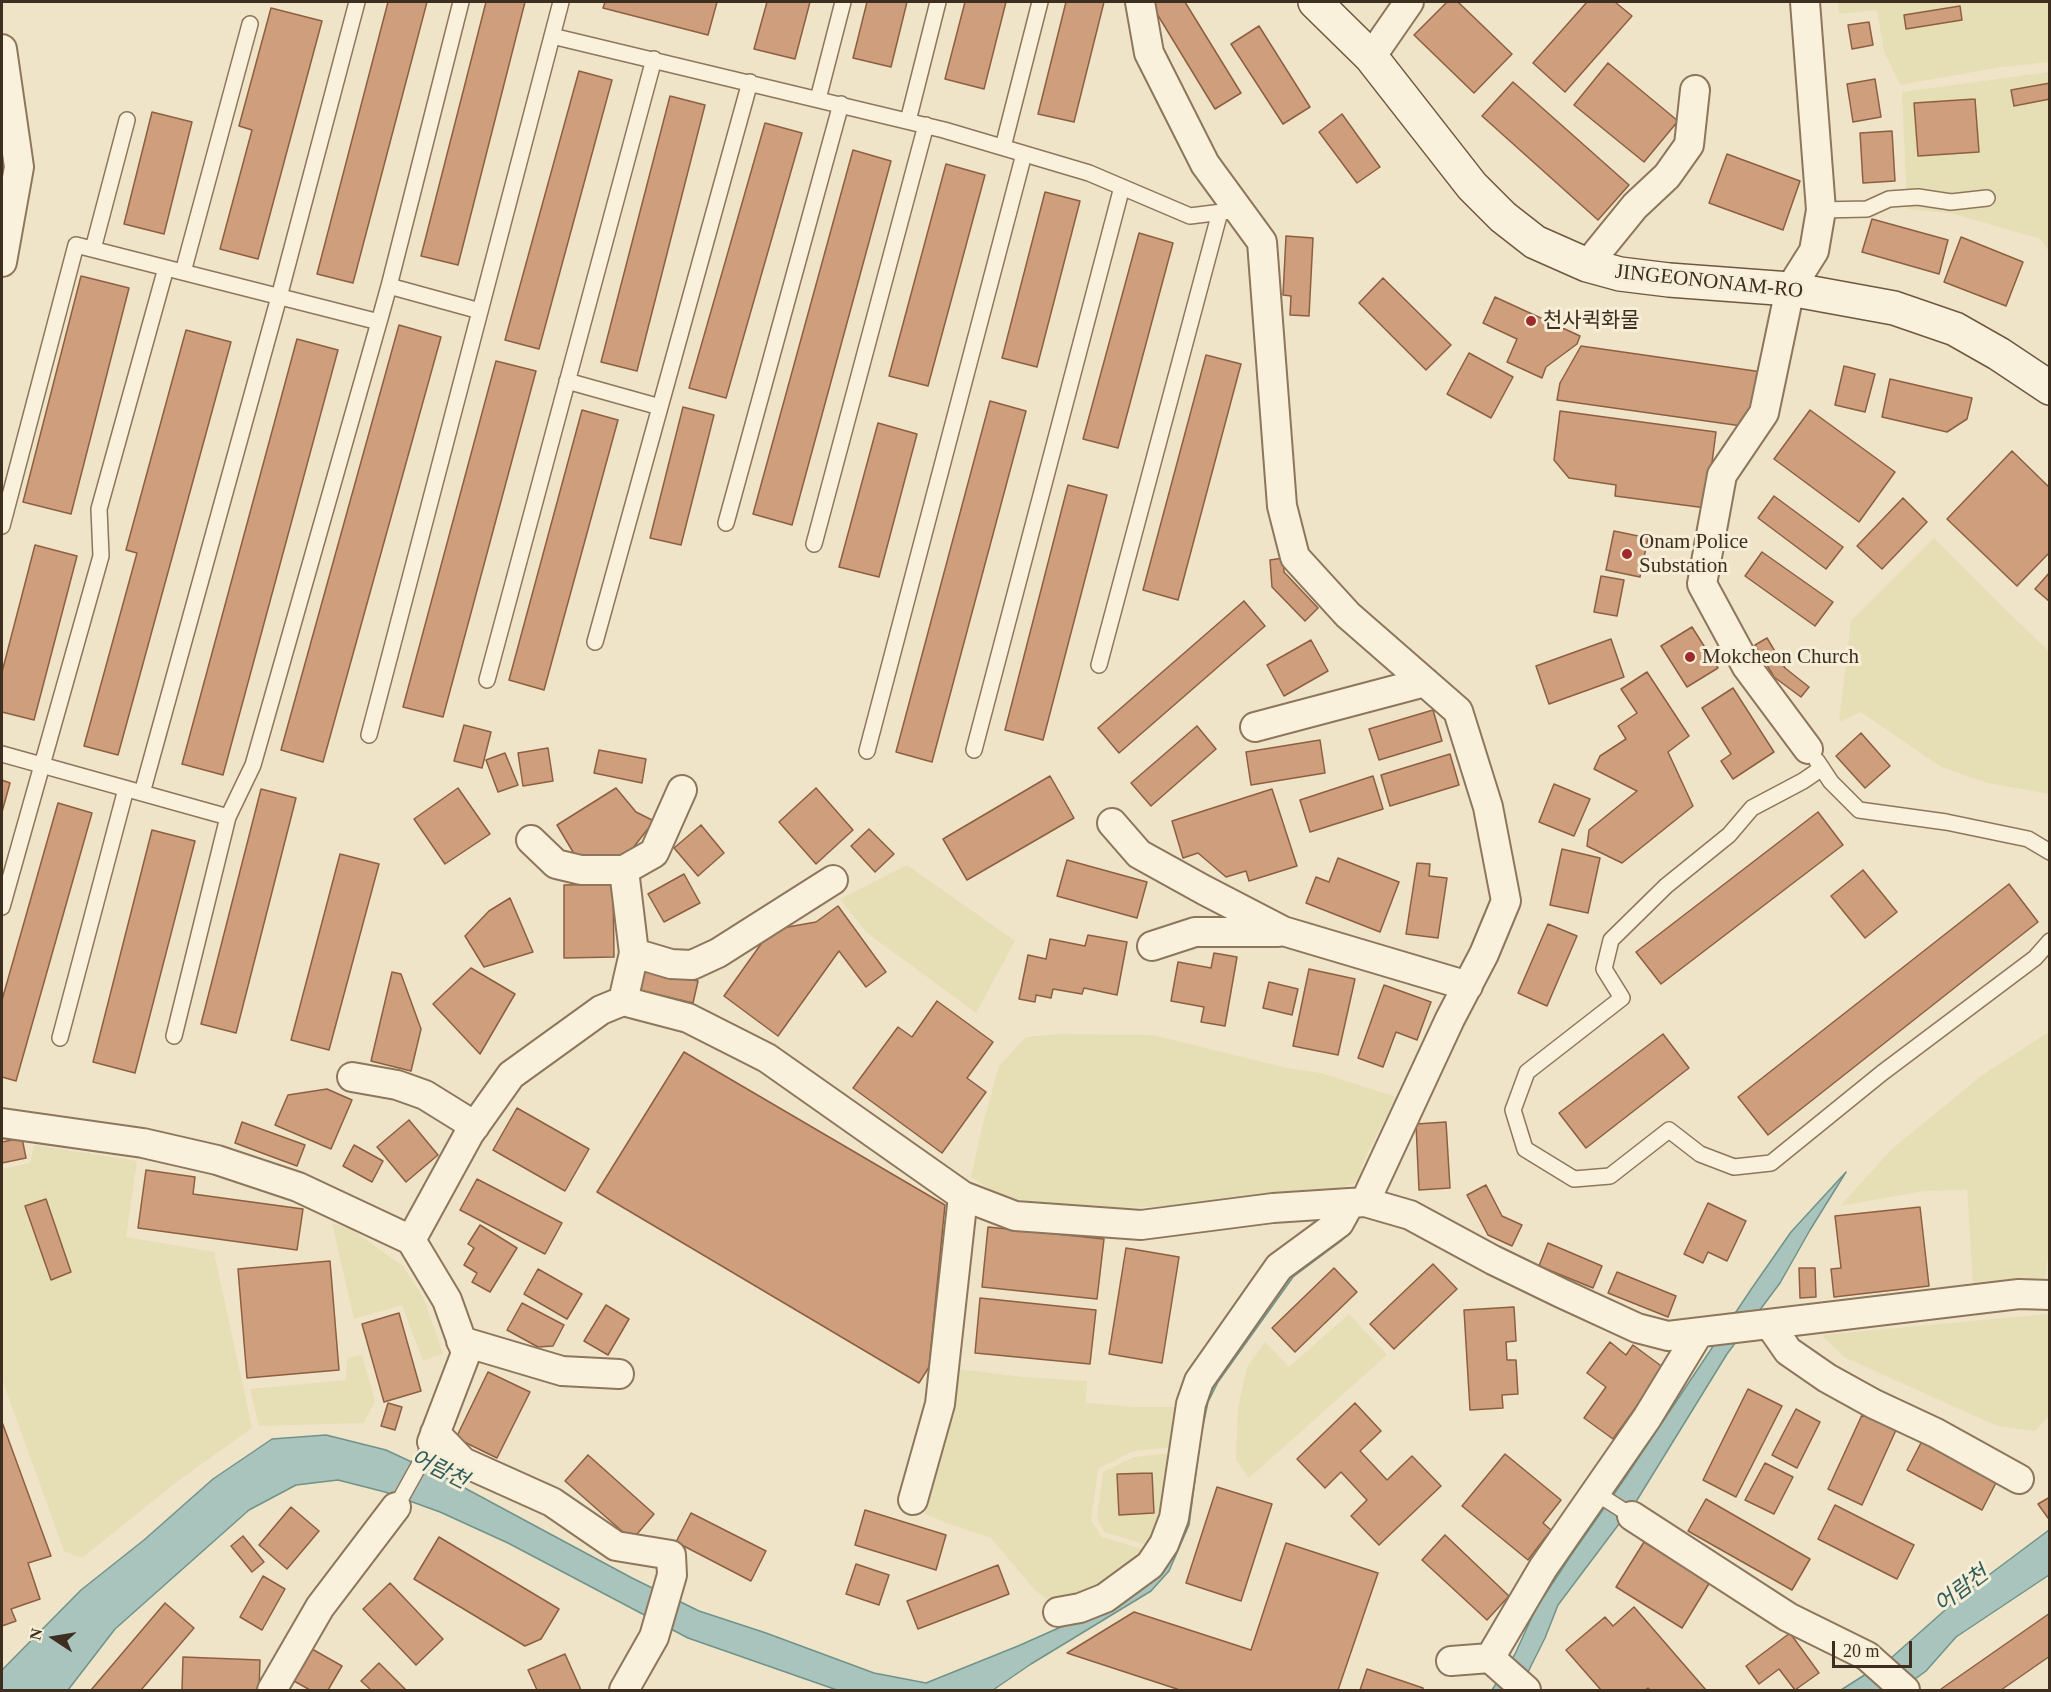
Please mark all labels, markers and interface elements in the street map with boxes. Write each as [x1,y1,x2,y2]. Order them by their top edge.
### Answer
street label: JINGEONONAM-RO [1614,260,1804,304]
place label: 천사퀵화물 [1543,308,1640,334]
marker: 천사퀵화물 [1524,314,1538,328]
place label: Onam Police Substation [1639,529,1748,579]
marker: Onam Police Substation [1620,547,1634,561]
place label: Mokcheon Church [1702,644,1859,670]
marker: Mokcheon Church [1683,650,1697,664]
water label: 어람천 [406,1445,472,1495]
water label: 어람천 [1930,1561,1994,1619]
north arrow [24,1608,84,1668]
text: N [26,1627,45,1642]
scale bar [1835,1629,1914,1667]
text: 20 m [1843,1641,1880,1661]

